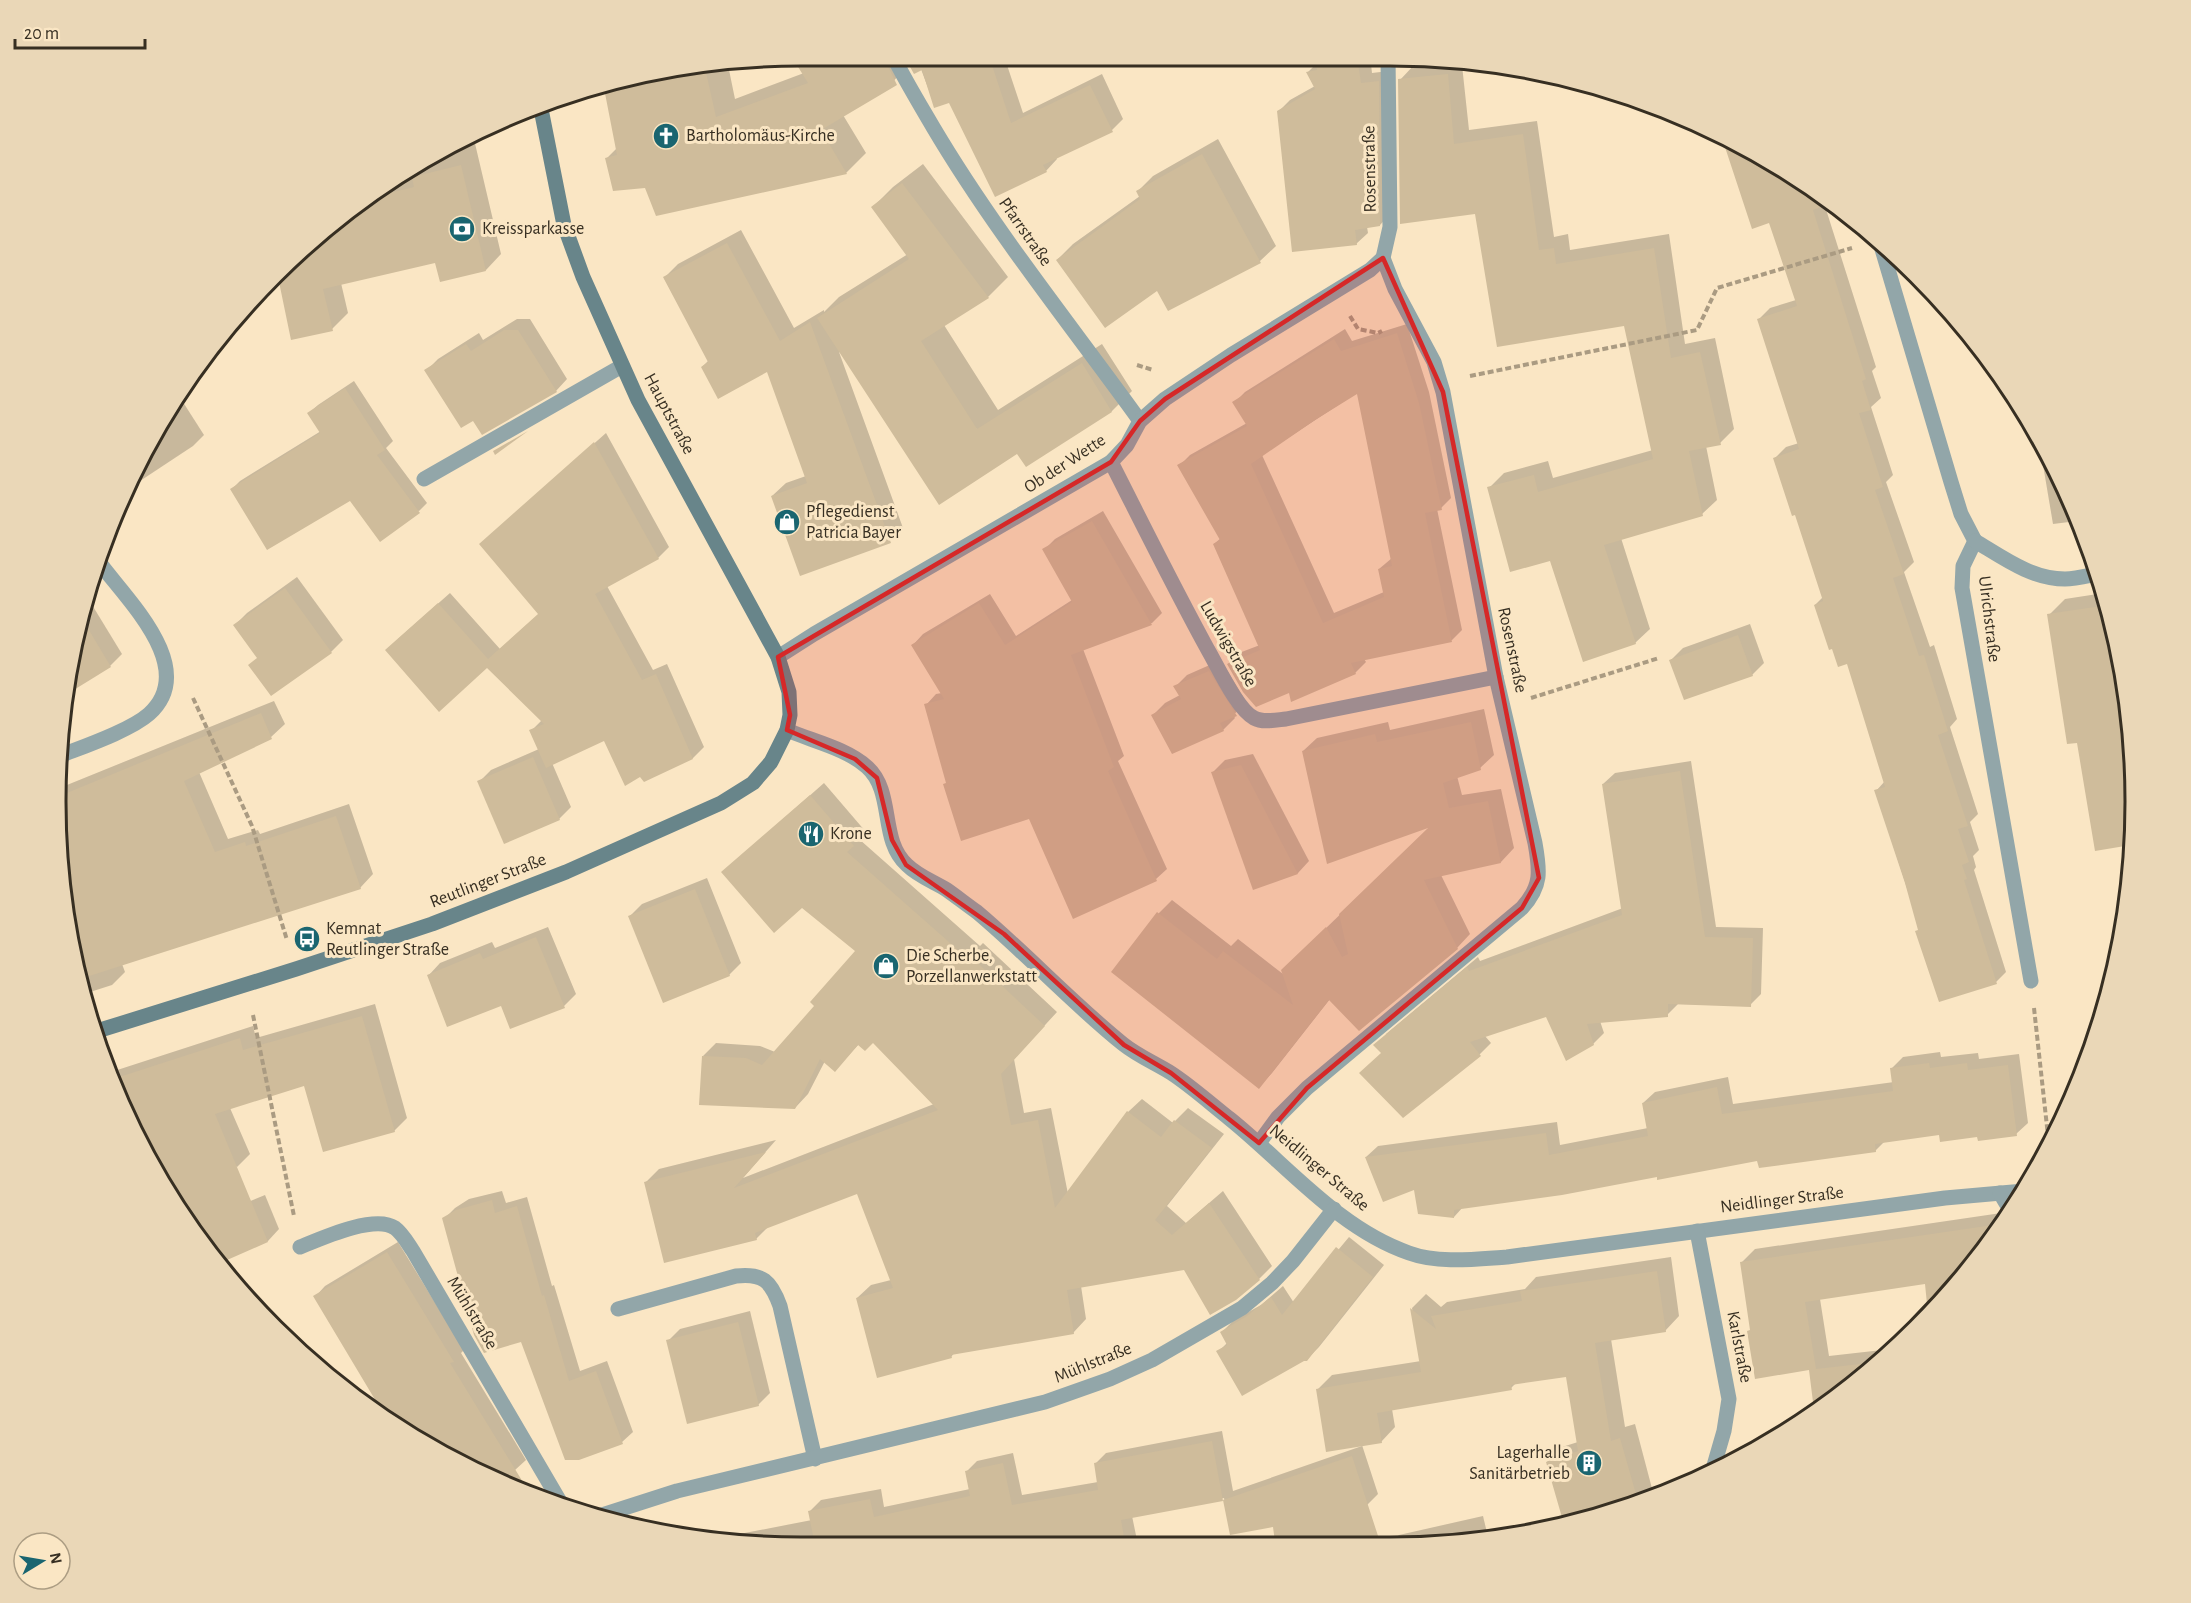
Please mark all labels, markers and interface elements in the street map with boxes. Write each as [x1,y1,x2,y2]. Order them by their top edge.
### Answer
scale bar [15,12,146,50]
text: 20 m [24,25,59,43]
church icon: Bartholomäus-Kirche [651,121,681,151]
street label: Rosenstraße [1360,125,1380,213]
place label: Bartholomäus-Kirche [686,127,835,145]
street label: Pfarrstraße [995,194,1055,270]
bank icon: Kreissparkasse [447,214,477,244]
place label: Kreissparkasse [482,220,584,238]
street label: Hauptstraße [640,370,698,458]
street label: Ob der Wette [1021,431,1109,497]
place label: Pflegedienst Patricia Bayer [806,503,901,542]
shop icon: Pflegedienst Patricia Bayer [772,507,802,537]
street label: Ulrichstraße [1975,575,2003,663]
street label: Ludwigstraße [1196,598,1260,690]
street label: Rosenstraße [1494,606,1530,694]
restaurant icon: Krone [796,819,826,849]
place label: Krone [830,825,872,843]
street label: Reutlinger Straße [427,851,549,911]
place label: Kemnat Reutlinger Straße [326,920,449,959]
bus stop icon: Kemnat Reutlinger Straße [292,924,322,954]
place label: Die Scherbe, Porzellanwerkstatt [906,947,1037,986]
shop icon: Die Scherbe, Porzellanwerkstatt [871,951,901,981]
street label: Neidlinger Straße [1266,1121,1372,1215]
street label: Neidlinger Straße [1719,1183,1845,1217]
street label: Mühlstraße [443,1273,501,1353]
street label: Karlstraße [1723,1310,1755,1384]
street label: Mühlstraße [1052,1339,1134,1387]
place label: Lagerhalle Sanitärbetrieb [1469,1444,1570,1483]
building icon: Lagerhalle Sanitärbetrieb [1574,1448,1604,1478]
north arrow [12,1531,72,1591]
text: N [47,1551,65,1565]

